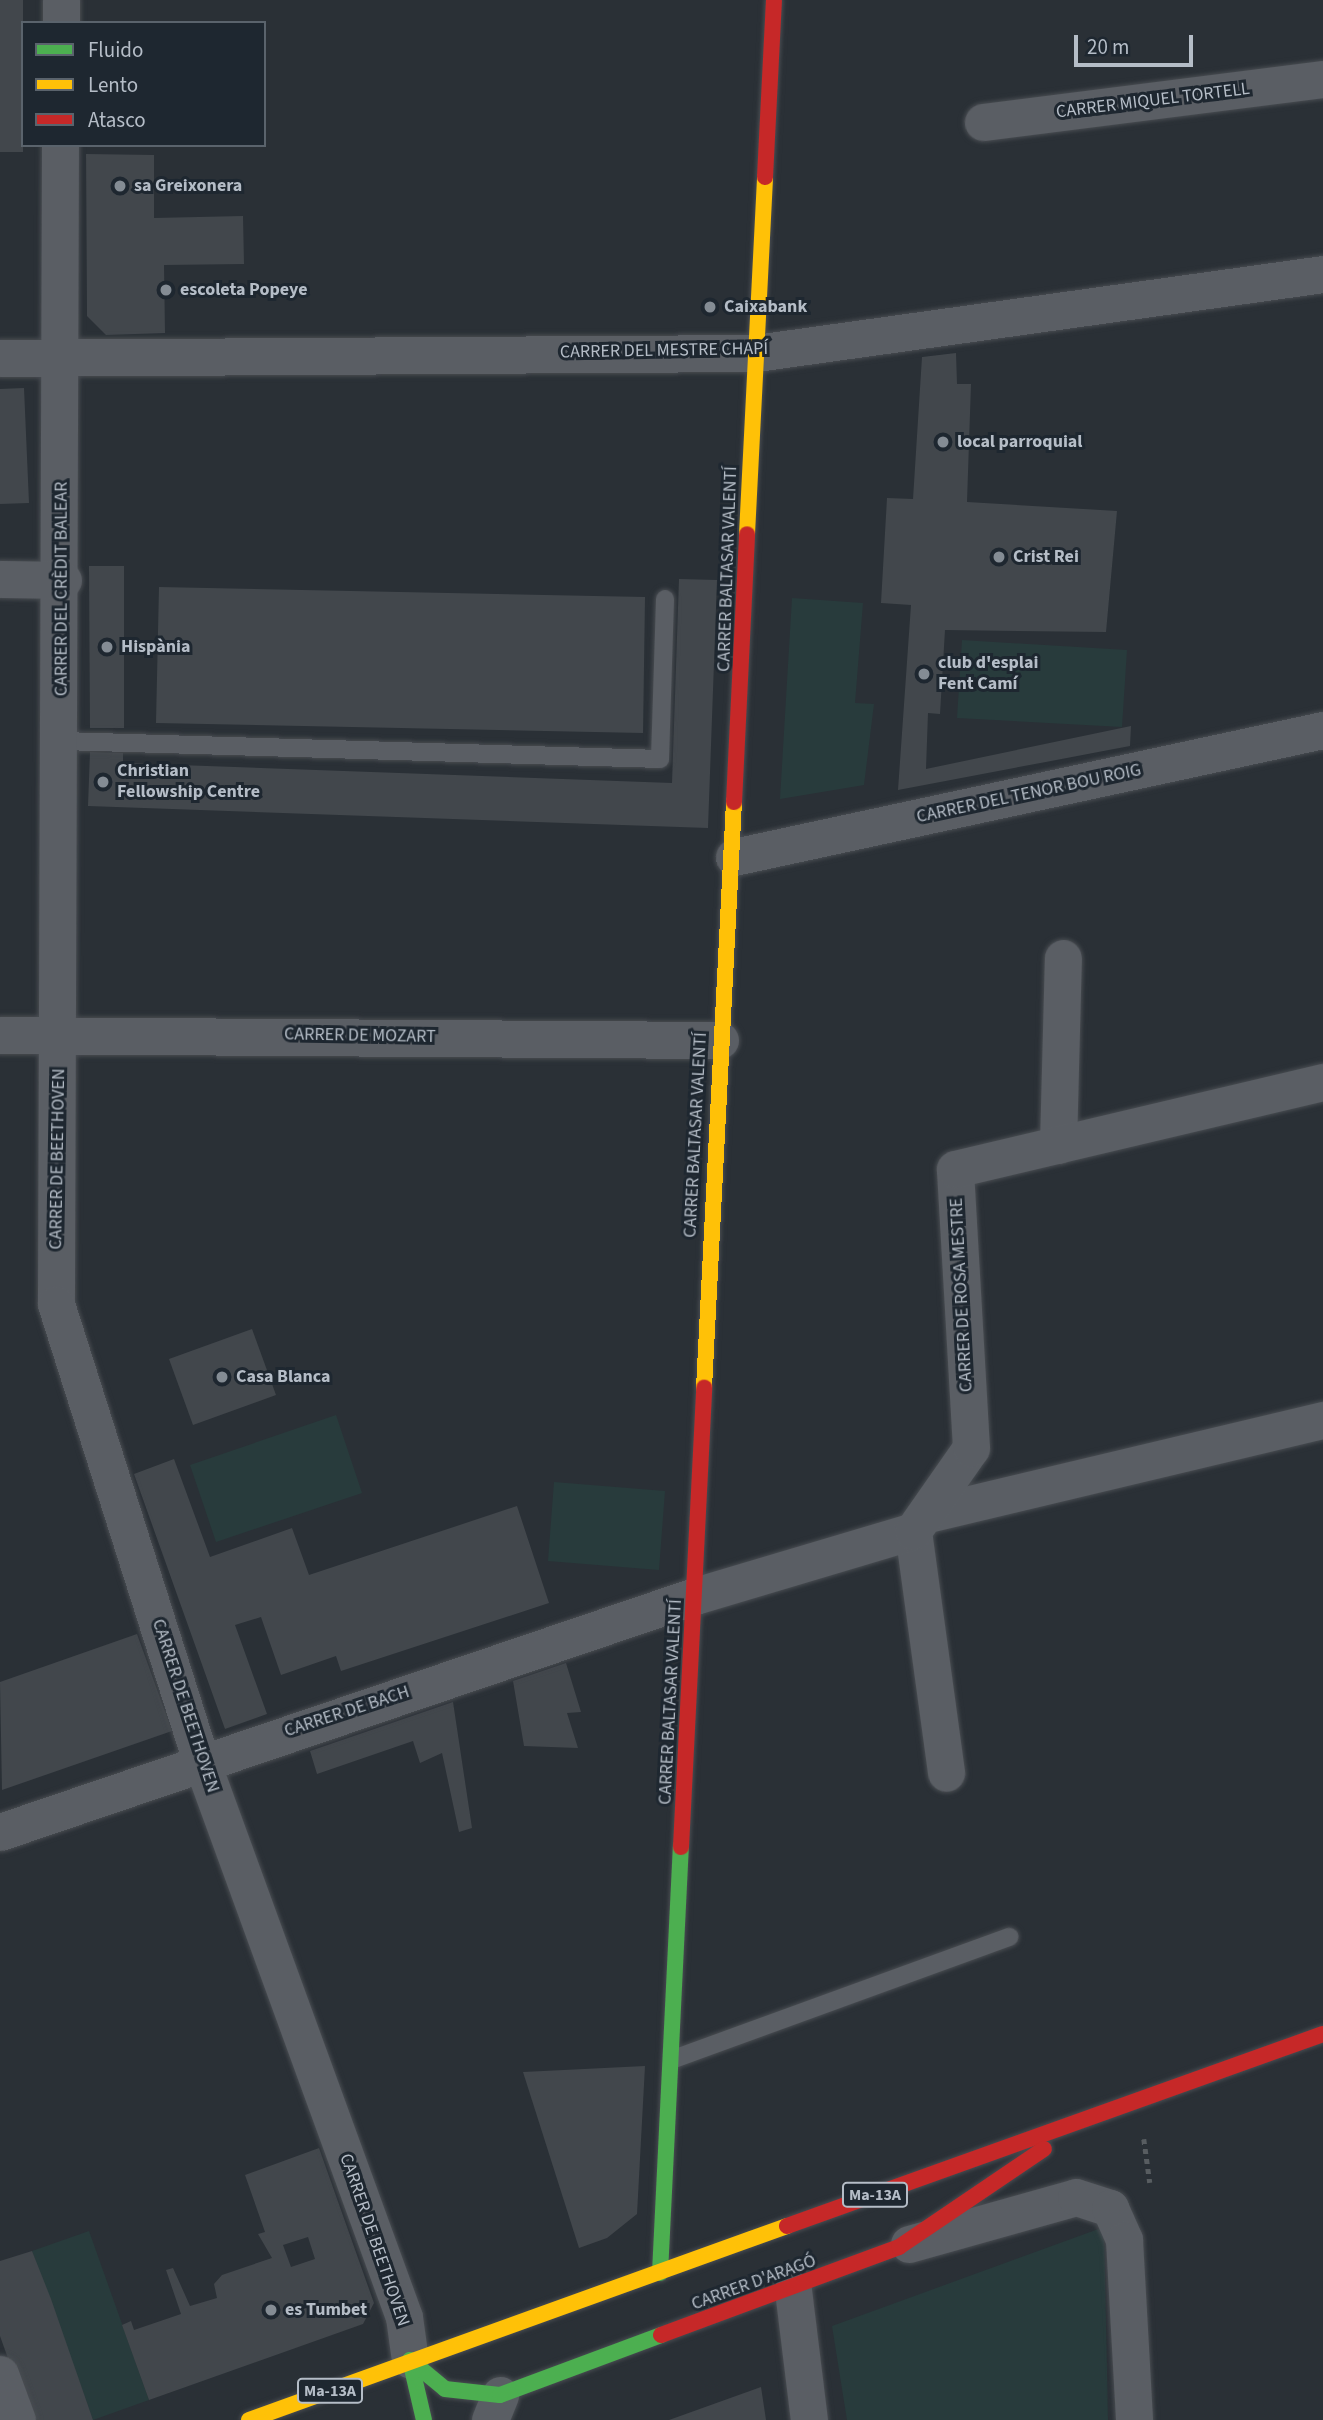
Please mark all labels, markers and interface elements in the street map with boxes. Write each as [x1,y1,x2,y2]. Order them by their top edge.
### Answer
legend [21,21,266,147]
scale bar [1078,21,1197,65]
text: 20 m [1087,32,1129,62]
text: Fluido [88,35,143,65]
text: Lento [88,70,138,100]
street label: CARRER MIQUEL TORTELL [1055,78,1251,124]
text: Atasco [88,105,146,135]
place label: sa Greixonera [134,175,242,197]
marker: sa Greixonera [112,178,128,194]
place label: escoleta Popeye [180,279,308,301]
marker: escoleta Popeye [158,282,174,298]
place label: Caixabank [724,296,807,318]
marker: Caixabank [702,299,718,315]
street label: CARRER DEL MESTRE CHAPÍ [560,338,768,364]
place label: local parroquial [957,431,1082,453]
marker: local parroquial [935,434,951,450]
street label: CARRER BALTASAR VALENTÍ [714,466,742,672]
street label: CARRER DEL CRÈDIT BALEAR [51,482,73,696]
place label: Crist Rei [1013,546,1079,568]
marker: Crist Rei [991,549,1007,565]
place label: Hispània [121,636,190,658]
marker: Hispània [99,639,115,655]
place label: club d'esplai Fent Camí [938,653,1038,696]
marker: club d'esplai Fent Camí [916,666,932,682]
street label: CARRER DEL TENOR BOU ROIG [915,760,1143,828]
place label: Christian Fellowship Centre [117,761,260,804]
marker: Christian Fellowship Centre [95,774,111,790]
street label: CARRER DE MOZART [284,1024,436,1048]
street label: CARRER BALTASAR VALENTÍ [680,1032,712,1238]
street label: CARRER DE BEETHOVEN [46,1068,70,1250]
street label: CARRER DE ROSA MESTRE [946,1197,978,1393]
place label: Casa Blanca [236,1366,331,1388]
marker: Casa Blanca [214,1369,230,1385]
street label: CARRER BALTASAR VALENTÍ [655,1599,687,1805]
street label: CARRER DE BEETHOVEN [147,1617,223,1795]
street label: CARRER DE BACH [282,1682,412,1742]
street label: CARRER DE BEETHOVEN [334,2151,414,2329]
road number: Ma-13A [842,2182,908,2208]
street label: CARRER D'ARAGÓ [689,2250,819,2316]
place label: es Tumbet [285,2299,367,2321]
marker: es Tumbet [263,2302,279,2318]
road number: Ma-13A [297,2378,363,2404]

